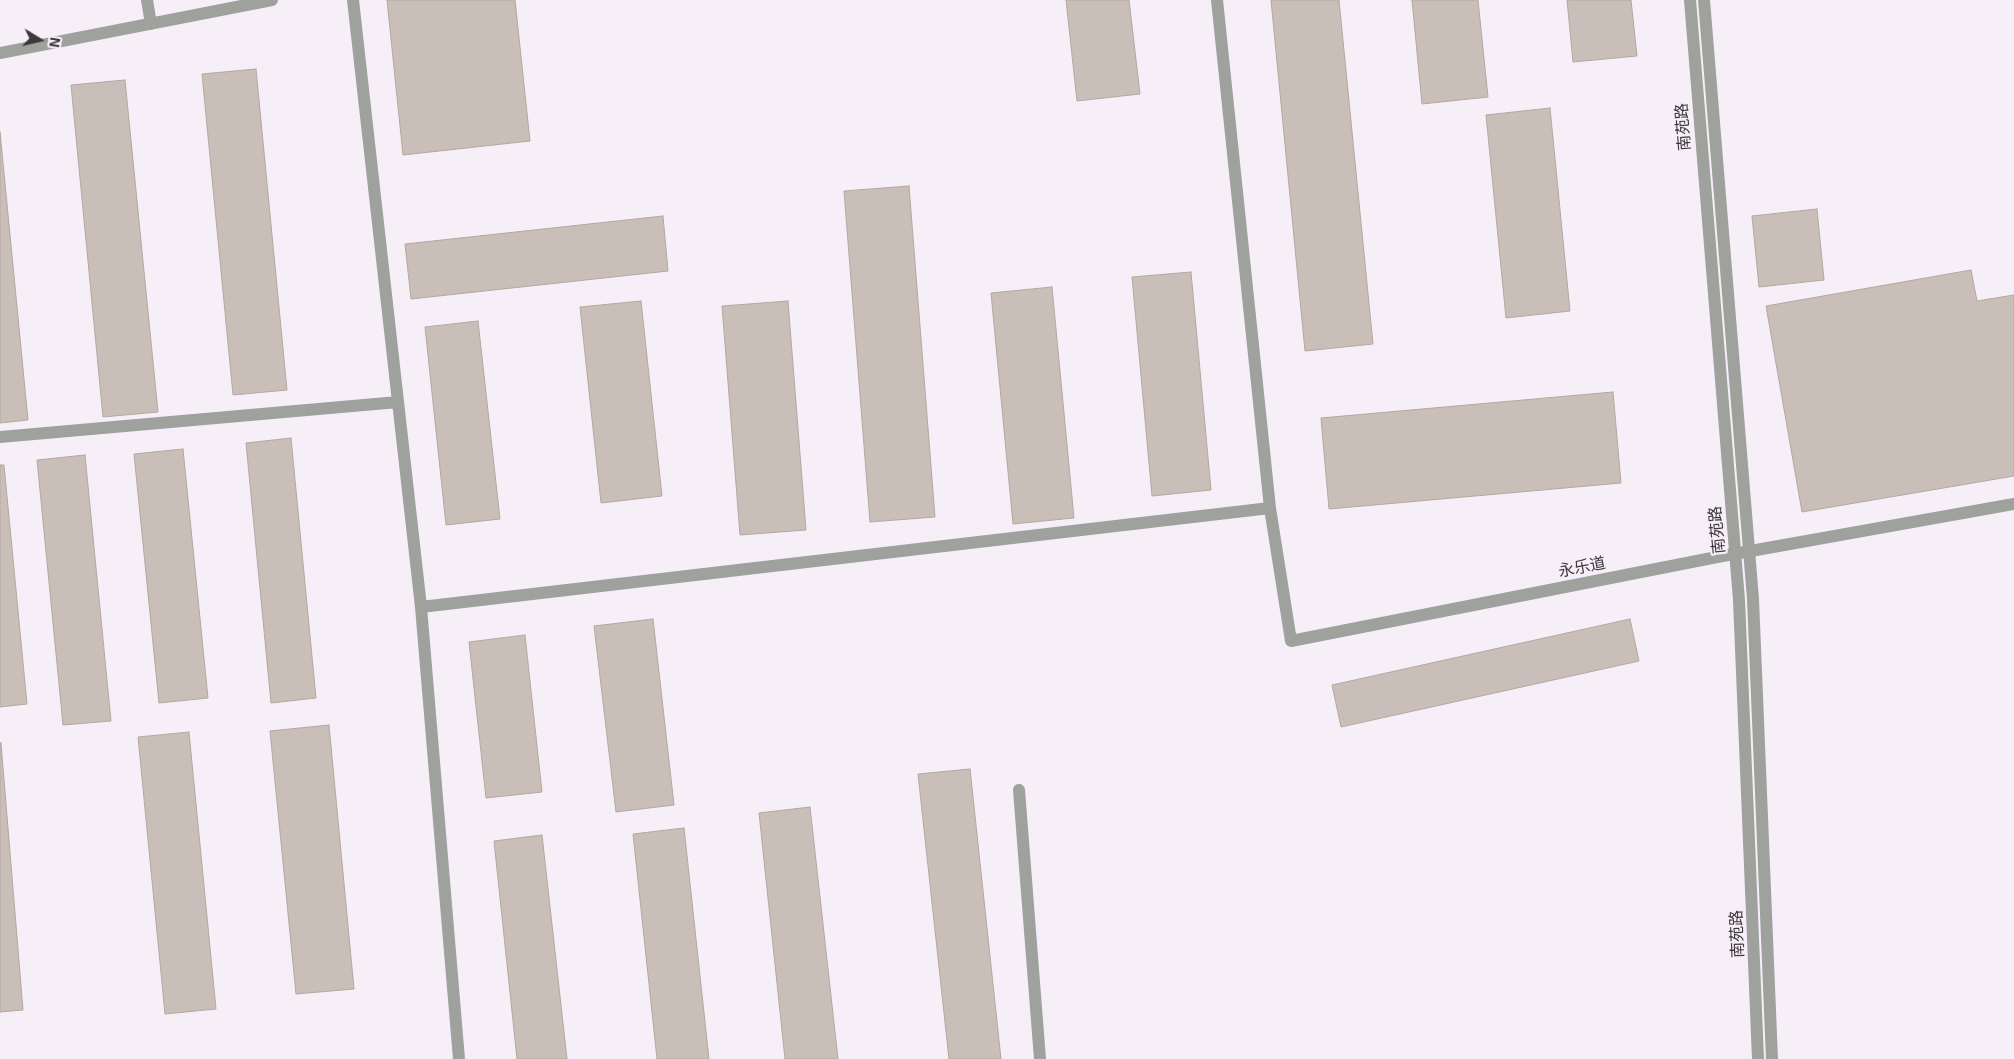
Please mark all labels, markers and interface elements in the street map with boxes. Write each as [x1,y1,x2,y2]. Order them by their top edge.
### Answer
north arrow [15,15,65,65]
text: N [46,36,64,49]
street label: 南苑路 [1672,102,1694,152]
street label: 南苑路 [1705,505,1729,555]
street label: 永乐道 [1557,553,1607,581]
street label: 南苑路 [1727,910,1747,958]

